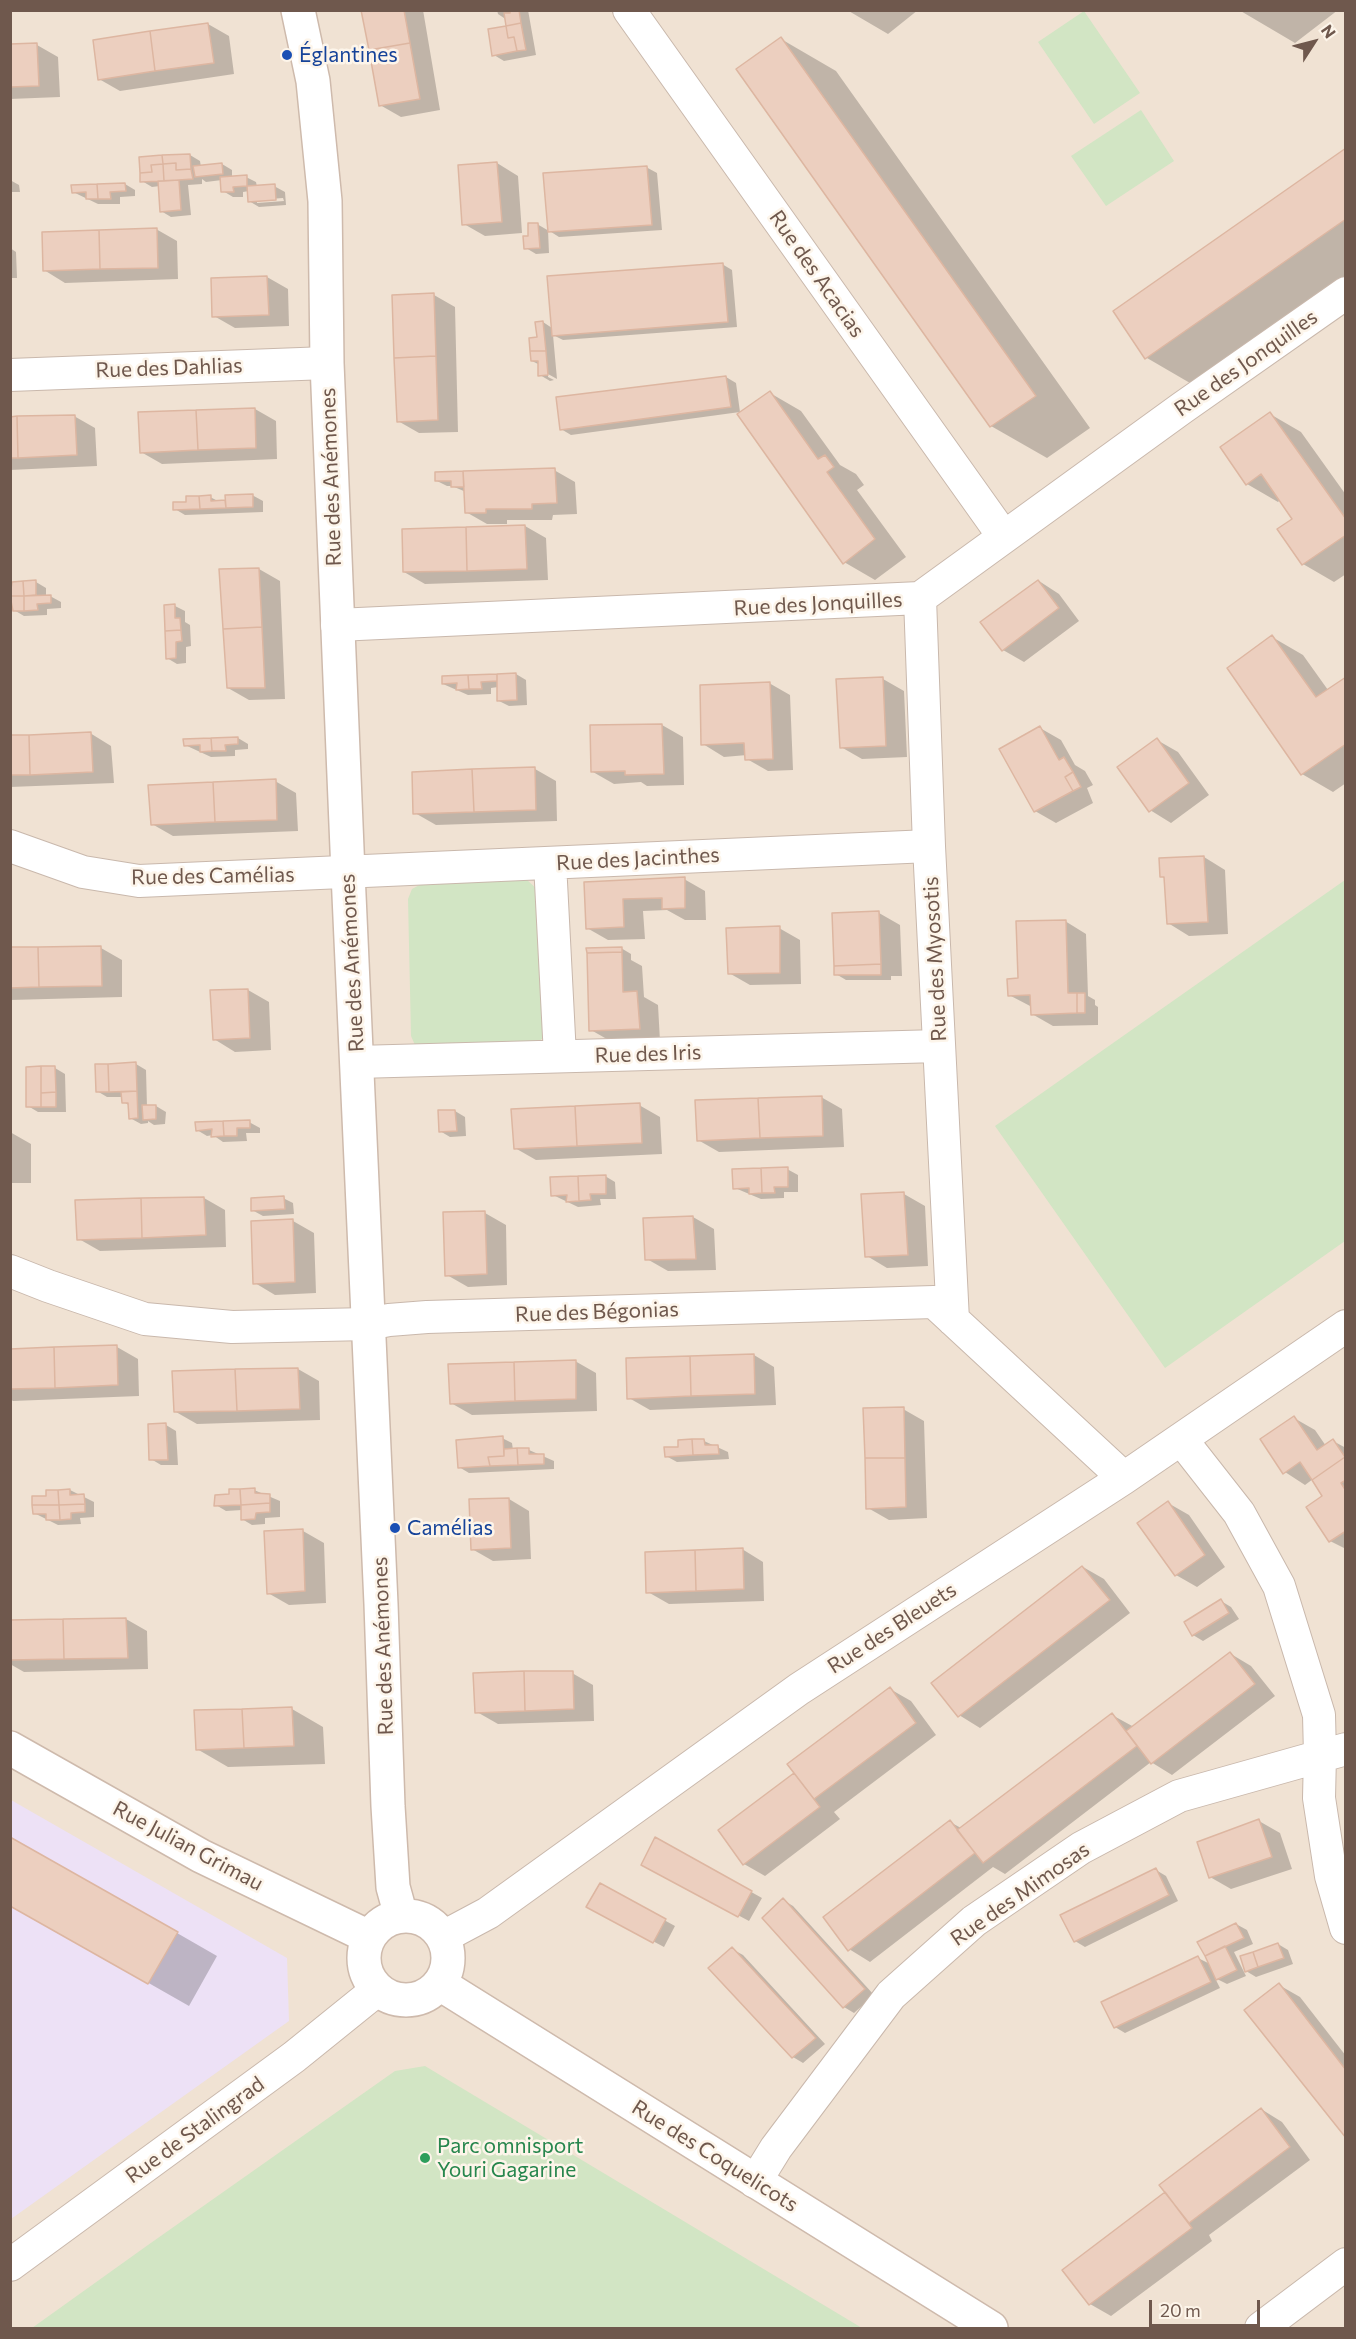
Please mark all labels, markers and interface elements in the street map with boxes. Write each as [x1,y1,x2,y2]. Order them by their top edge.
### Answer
north arrow [1284,12,1344,72]
text: N [1318,21,1340,42]
place label: Églantines [299,42,398,68]
marker: Églantines [280,48,294,62]
street label: Rue des Acacias [764,206,870,342]
street label: Rue des Jonquilles [1170,304,1322,422]
street label: Rue des Dahlias [95,353,243,383]
street label: Rue des Anémones [315,387,347,567]
street label: Rue des Jonquilles [733,587,903,621]
street label: Rue des Jacinthes [556,842,720,876]
street label: Rue des Camélias [131,862,295,890]
street label: Rue des Anémones [335,873,369,1053]
street label: Rue des Myosotis [918,876,952,1042]
street label: Rue des Iris [594,1040,702,1068]
street label: Rue des Bégonias [515,1297,679,1327]
place label: Camélias [407,1515,493,1541]
marker: Camélias [388,1521,402,1535]
street label: Rue des Anémones [367,1556,399,1736]
street label: Rue des Bleuets [823,1577,961,1679]
street label: Rue Julian Grimau [109,1796,267,1896]
street label: Rue des Mimosas [946,1837,1094,1951]
street label: Rue de Stalingrad [121,2071,269,2189]
street label: Rue des Coquelicots [627,2095,803,2217]
place label: Parc omnisport Youri Gagarine [437,2133,583,2183]
marker: Parc omnisport Youri Gagarine [418,2151,432,2165]
scale bar [1152,2288,1263,2326]
text: 20 m [1160,2299,1201,2321]

